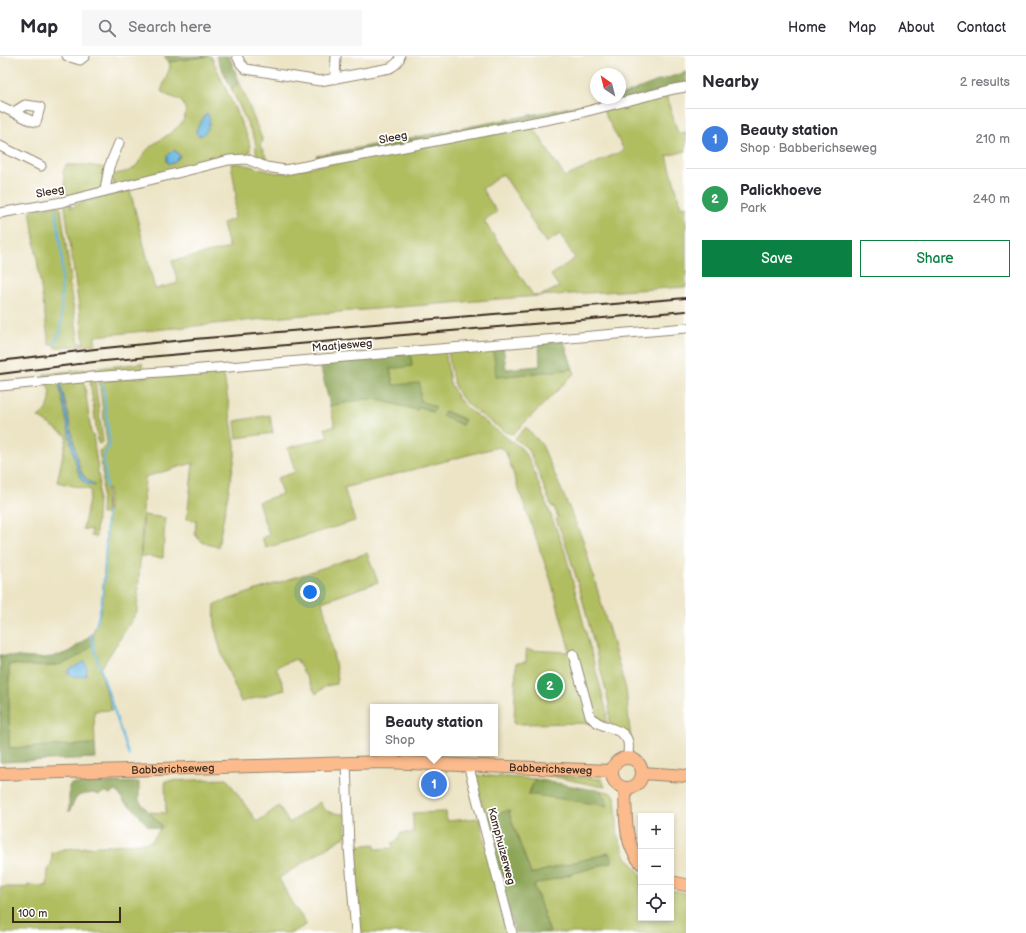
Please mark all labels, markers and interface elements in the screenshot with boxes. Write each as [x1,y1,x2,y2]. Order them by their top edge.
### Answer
search box [82,10,362,46]
text: Map [20,16,58,39]
icon: search [96,17,118,39]
text: Search here [128,18,211,37]
text: Home [788,19,826,36]
text: Map [848,19,876,36]
text: About [898,19,935,36]
text: Contact [957,19,1006,36]
north arrow [590,68,626,104]
text: Nearby [702,72,759,92]
text: 2 results [960,74,1010,90]
text: Beauty station [740,121,838,140]
street label: Sleeg [378,128,408,147]
text: 1 [712,131,718,147]
text: 210 m [976,131,1010,147]
text: Shop · Babberichseweg [740,140,877,156]
text: Palickhoeve [740,181,822,200]
street label: Sleeg [35,182,65,201]
text: 2 [711,191,719,207]
text: 240 m [973,191,1010,207]
text: Park [740,200,766,216]
button: Save [702,240,852,277]
button: Share [860,240,1010,277]
street label: Maatjesweg [311,336,373,355]
your location [300,582,320,602]
pin: 2 [537,671,563,701]
popup [370,704,498,756]
text: Beauty station [385,713,483,732]
text: Shop [385,732,415,748]
street label: Babberichseweg [131,761,215,777]
street label: Babberichseweg [509,761,593,777]
pin: 1 [421,769,447,799]
street label: Kamphuizerweg [485,806,518,886]
map controls [638,813,674,921]
button: + [638,813,674,849]
button: − [638,849,674,885]
button: locate [638,885,674,921]
scale bar [12,905,121,924]
text: 100 m [18,907,47,920]

